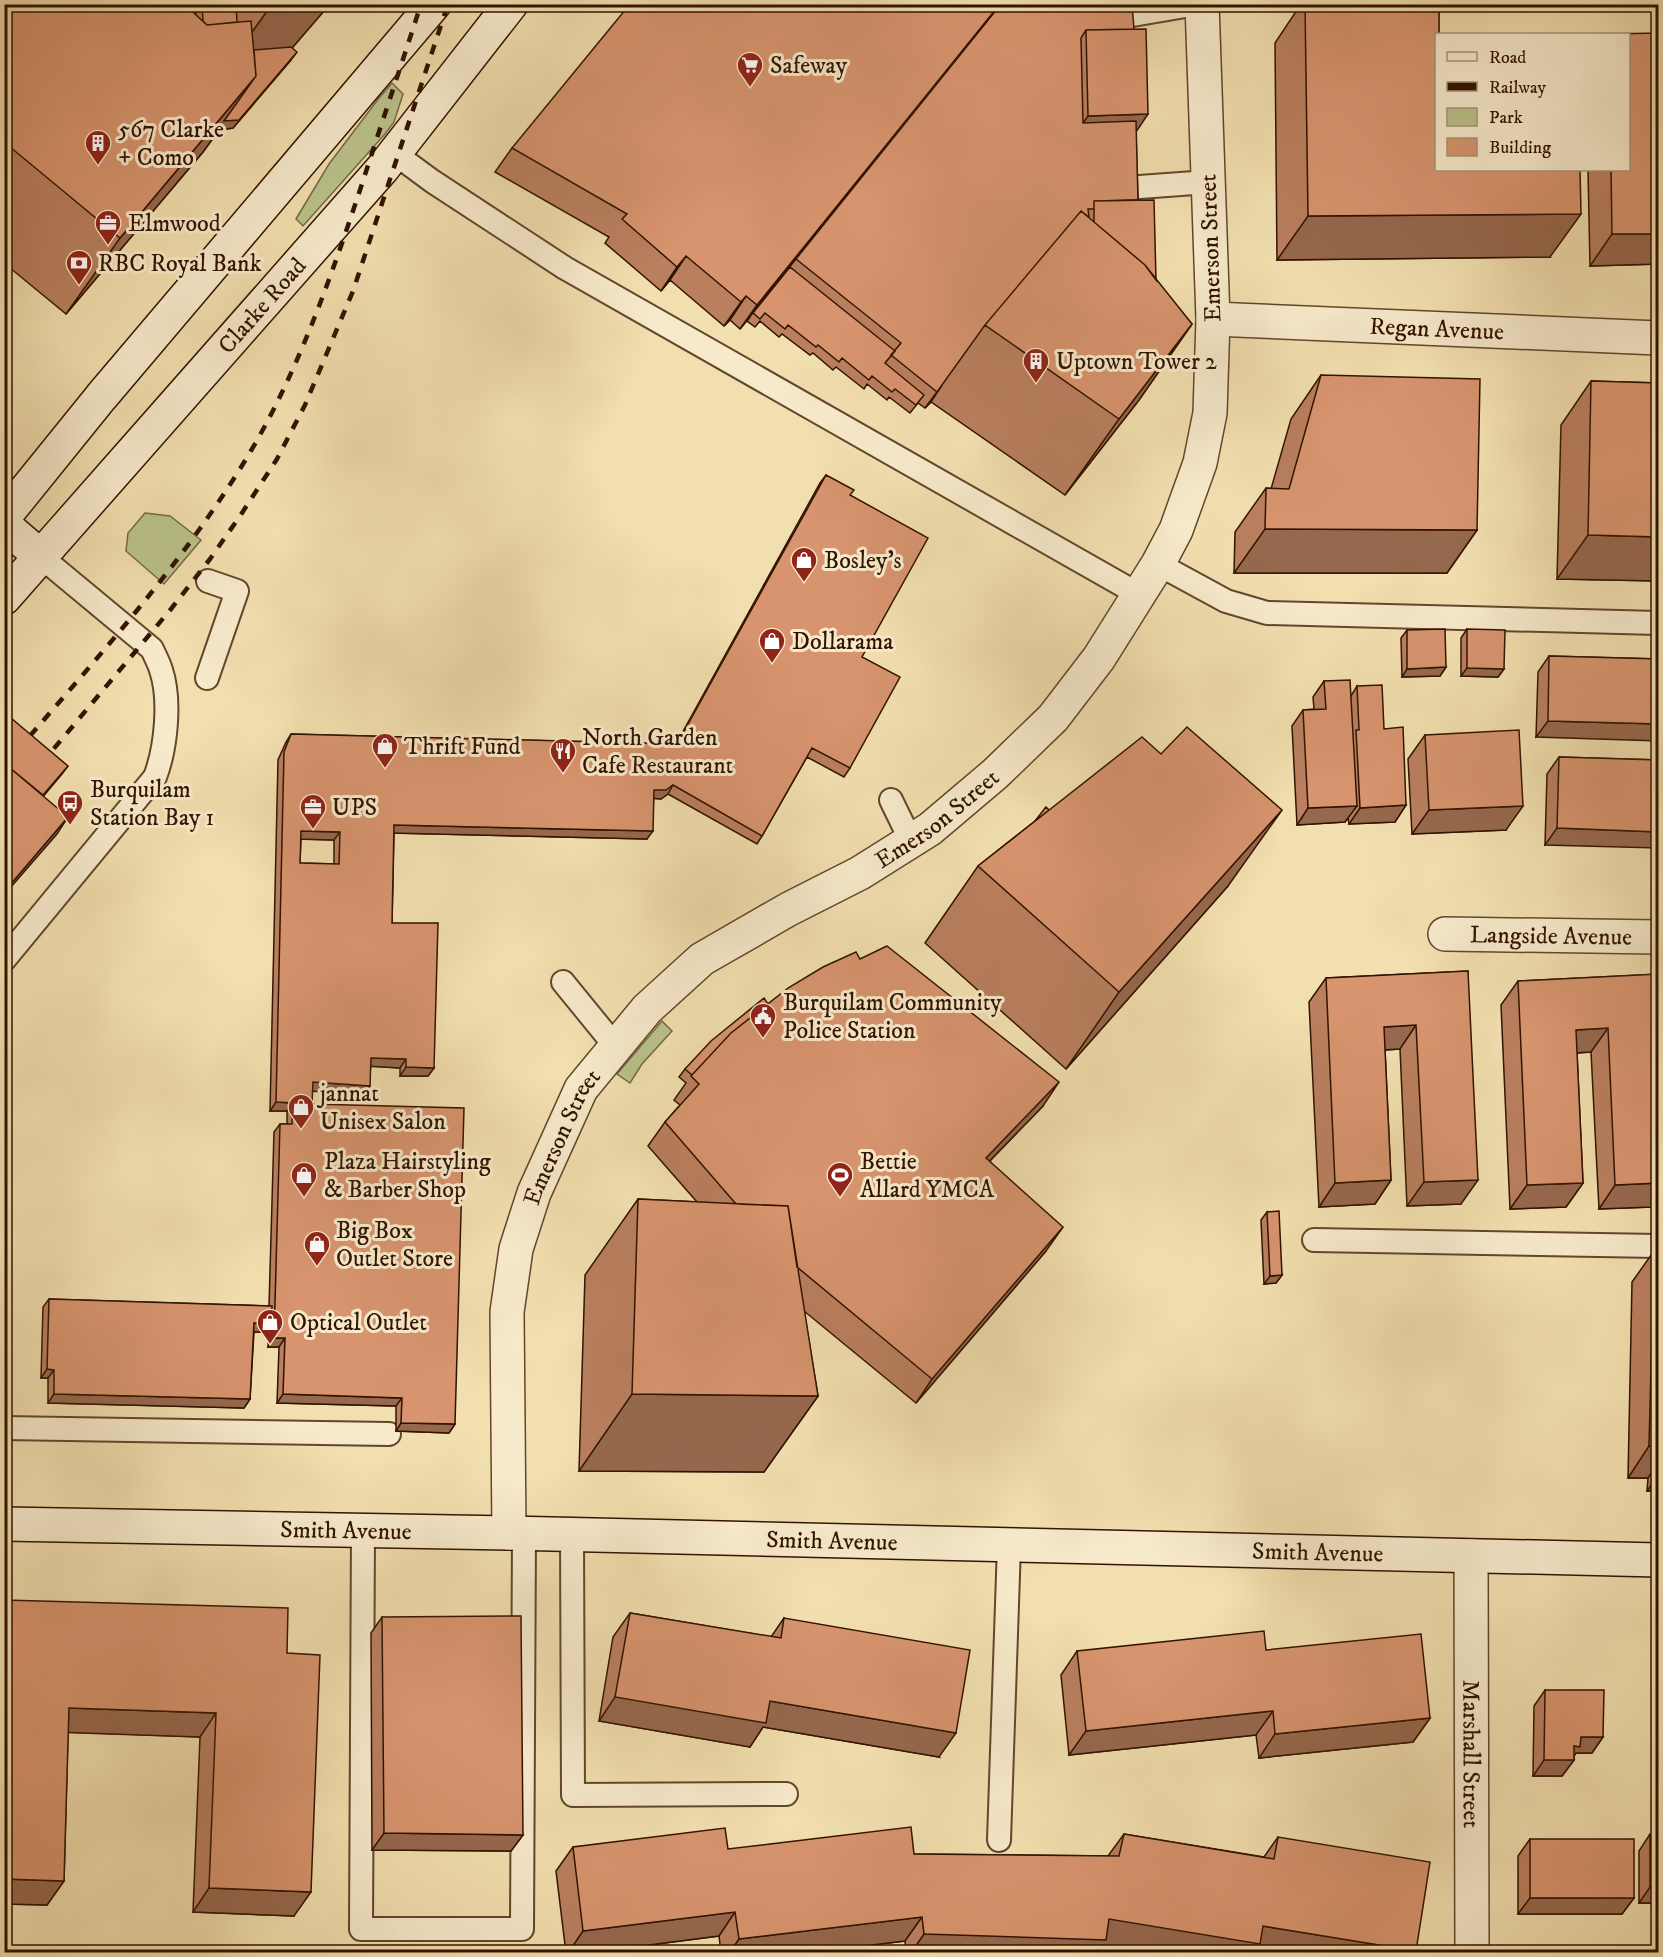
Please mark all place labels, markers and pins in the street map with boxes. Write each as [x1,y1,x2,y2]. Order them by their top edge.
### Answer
supermarket icon: Safeway [735,50,765,88]
place label: Safeway [770,51,848,81]
place label: 567 Clarke + Como [118,115,224,173]
building icon: 567 Clarke + Como [83,128,113,166]
office icon: Elmwood [93,208,123,246]
place label: Elmwood [128,209,221,239]
bank icon: RBC Royal Bank [64,248,94,286]
place label: RBC Royal Bank [98,249,262,279]
building icon: Uptown Tower 2 [1021,346,1051,384]
place label: Uptown Tower 2 [1056,347,1217,377]
shop icon: Bosley's [789,545,819,583]
place label: Bosley's [824,546,901,576]
shop icon: Dollarama [757,626,787,664]
place label: Dollarama [792,627,894,657]
place label: North Garden Cafe Restaurant [582,723,734,781]
shop icon: Thrift Fund [370,731,400,769]
place label: Thrift Fund [404,732,520,762]
restaurant icon: North Garden Cafe Restaurant [548,736,578,774]
place label: Burquilam Station Bay 1 [90,775,214,833]
bus stop icon: Burquilam Station Bay 1 [55,788,85,826]
office icon: UPS [298,792,328,830]
place label: UPS [332,793,377,823]
place label: Burquilam Community Police Station [783,988,1002,1046]
public building icon: Burquilam Community Police Station [748,1001,778,1039]
place label: jannat Unisex Salon [316,1079,446,1137]
shop icon: jannat Unisex Salon [286,1092,316,1130]
place label: Plaza Hairstyling & Barber Shop [324,1147,491,1205]
place label: Bettie Allard YMCA [860,1147,995,1205]
shop icon: Plaza Hairstyling & Barber Shop [289,1160,319,1198]
sports icon: Bettie Allard YMCA [825,1160,855,1198]
place label: Big Box Outlet Store [336,1216,453,1274]
shop icon: Big Box Outlet Store [302,1229,332,1267]
shop icon: Optical Outlet [255,1307,285,1345]
place label: Optical Outlet [290,1308,427,1338]

